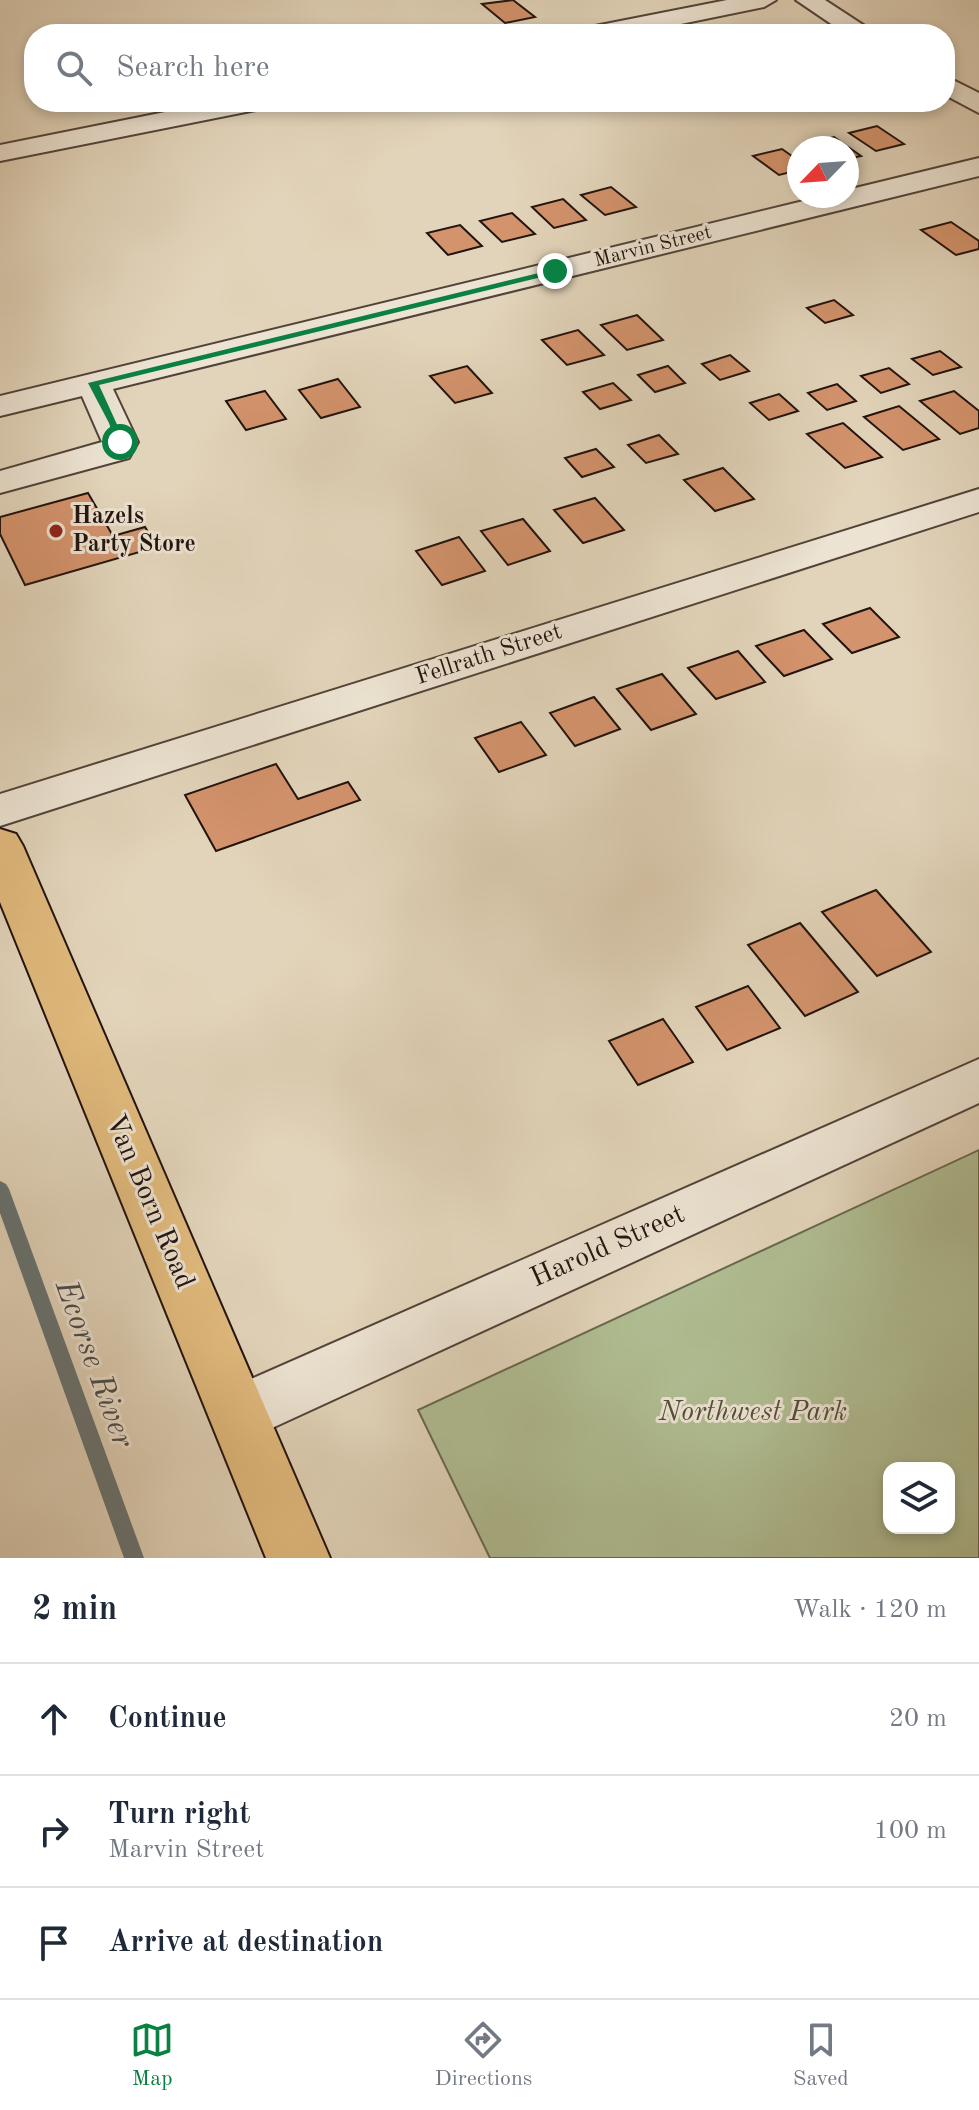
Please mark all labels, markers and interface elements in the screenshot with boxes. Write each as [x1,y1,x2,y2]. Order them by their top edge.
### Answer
search box [24,24,955,112]
icon: search [52,46,96,90]
text: Search here [116,53,270,83]
north arrow [787,136,859,208]
street label: Marvin Street [592,223,714,271]
route end [537,253,573,289]
route start [102,424,138,460]
place label: Hazels Party Store [72,505,196,557]
marker: Hazels Party Store [47,522,65,540]
street label: Fellrath Street [413,620,565,690]
street label: Van Born Road [100,1111,198,1293]
street label: Harold Street [527,1201,689,1293]
water label: Ecorse River [48,1275,139,1453]
park label: Northwest Park [658,1399,847,1427]
map controls [883,1462,955,1534]
button: layers [883,1462,955,1534]
text: 2 min [32,1593,117,1627]
text: Walk · 120 m [793,1597,947,1623]
icon: ahead [32,1697,76,1741]
text: Continue [108,1704,227,1734]
text: 20 m [889,1706,947,1732]
text: Turn right [108,1800,250,1830]
icon: right [32,1809,76,1853]
text: 100 m [874,1818,947,1844]
text: Marvin Street [108,1837,264,1863]
icon: arrive [32,1921,76,1965]
text: Arrive at destination [108,1928,383,1958]
tab: Map [130,2018,174,2093]
tab: Directions [435,2018,532,2093]
tab: Saved [793,2018,849,2093]

